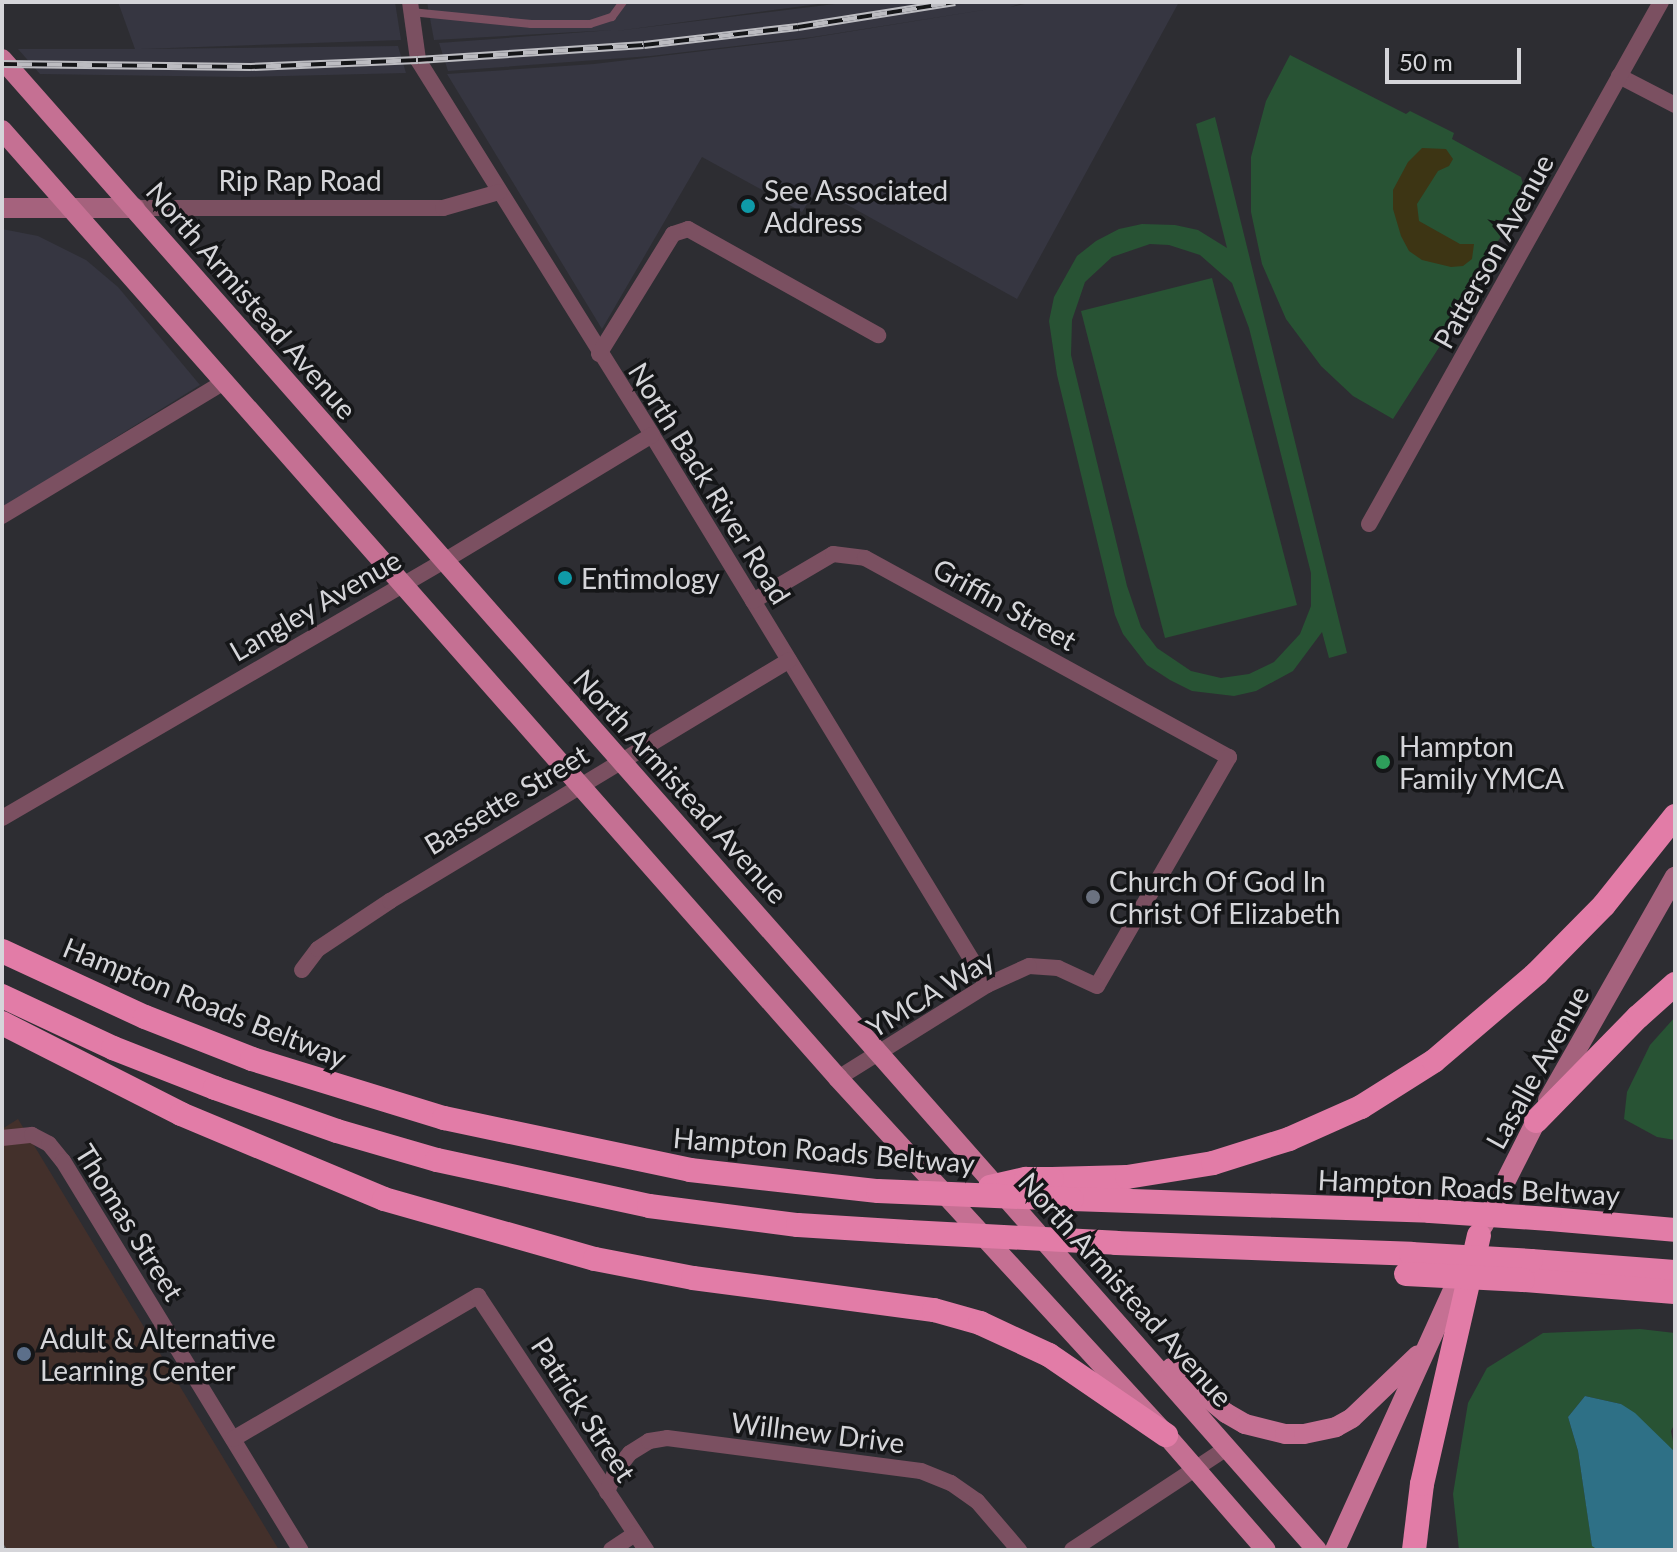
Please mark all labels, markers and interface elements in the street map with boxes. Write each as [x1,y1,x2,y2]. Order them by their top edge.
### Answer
scale bar [1389,32,1525,82]
text: 50 m [1399,47,1453,76]
street label: Patterson Avenue [1426,148,1560,354]
street label: Rip Rap Road [218,163,382,197]
place label: See Associated Address [764,173,949,239]
street label: North Armistead Avenue [139,174,365,426]
marker: See Associated Address [739,197,757,215]
street label: North Back River Road [622,356,798,610]
street label: Langley Avenue [223,542,407,668]
street label: Griffin Street [928,551,1082,657]
place label: Entimology [581,561,720,595]
marker: Entimology [556,569,574,587]
street label: North Armistead Avenue [566,661,796,911]
place label: Hampton Family YMCA [1399,729,1566,795]
street label: Bassette Street [418,737,594,861]
marker: Hampton Family YMCA [1374,753,1392,771]
place label: Church Of God In Christ Of Elizabeth [1109,864,1341,930]
marker: Church Of God In Christ Of Elizabeth [1084,888,1102,906]
street label: Hampton Roads Beltway [58,930,352,1074]
street label: YMCA Way [860,942,1000,1044]
street label: Lasalle Avenue [1478,979,1596,1155]
street label: Hampton Roads Beltway [672,1120,976,1180]
street label: Thomas Street [69,1138,191,1306]
street label: Hampton Roads Beltway [1317,1162,1621,1212]
street label: North Armistead Avenue [1011,1164,1241,1414]
place label: Adult & Alternative Learning Center [40,1321,277,1387]
street label: Patrick Street [525,1330,643,1488]
marker: Adult & Alternative Learning Center [15,1345,33,1363]
street label: Willnew Drive [729,1405,907,1459]

